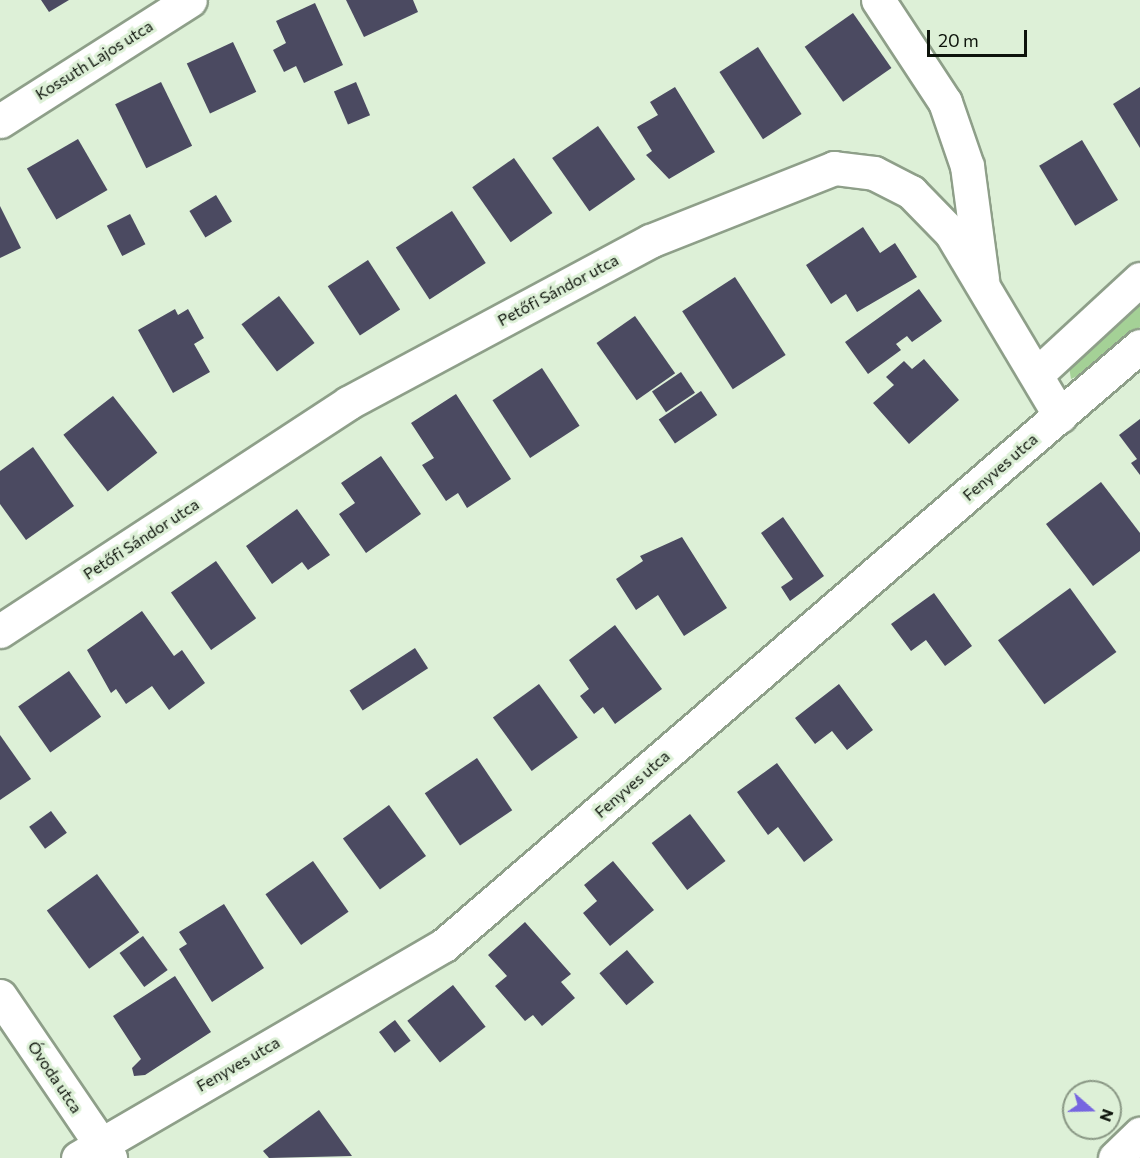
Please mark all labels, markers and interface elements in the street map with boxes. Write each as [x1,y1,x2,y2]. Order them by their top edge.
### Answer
street label: Kossuth Lajos utca [32,16,156,104]
scale bar [930,18,1030,56]
text: 20 m [938,29,979,51]
street label: Petőfi Sándor utca [494,250,622,330]
street label: Fenyves utca [959,429,1041,505]
street label: Petőfi Sándor utca [79,494,203,584]
street label: Fenyves utca [591,746,673,822]
street label: Fenyves utca [193,1032,283,1096]
street label: Óvoda utca [24,1037,86,1117]
north arrow [1062,1080,1122,1140]
text: N [1097,1107,1118,1125]

